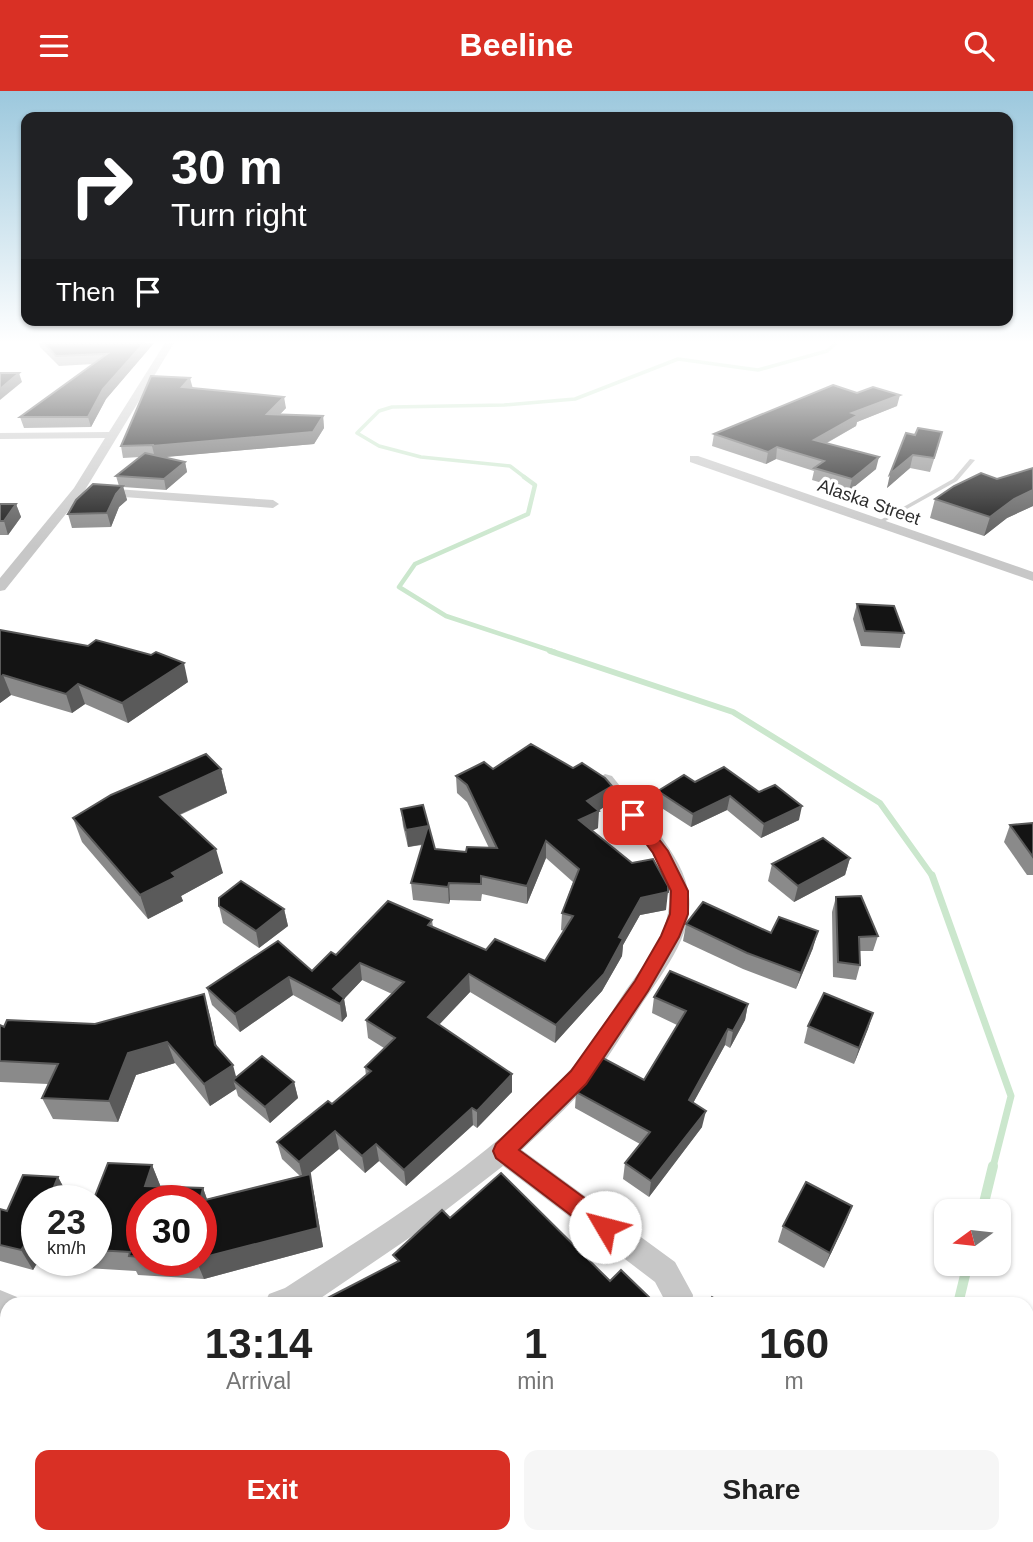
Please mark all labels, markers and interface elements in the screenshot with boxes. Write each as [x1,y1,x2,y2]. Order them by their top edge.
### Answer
icon: menu [35,27,73,65]
text: Beeline [460,27,573,63]
icon: search [960,27,998,65]
icon: right [56,140,147,231]
text: 30 m [171,140,283,194]
text: Turn right [171,197,307,233]
icon: arrive [129,273,167,311]
text: Then [56,277,115,307]
street label: Alaska Street [815,475,923,529]
pin [603,785,663,845]
icon: arrive [614,796,652,834]
speed limit sign: 30 [126,1185,217,1276]
position arrow [568,1190,642,1264]
north arrow [934,1199,1012,1276]
map controls [934,1199,1011,1276]
text: 23 [47,1202,86,1241]
text: km/h [47,1238,86,1258]
text: 13:14 [205,1320,312,1367]
text: 1 [524,1320,547,1367]
text: 160 [759,1320,829,1367]
text: Arrival [226,1368,291,1394]
text: min [517,1368,554,1394]
text: m [785,1368,804,1394]
button: Exit [35,1450,510,1530]
button: Share [524,1450,999,1530]

